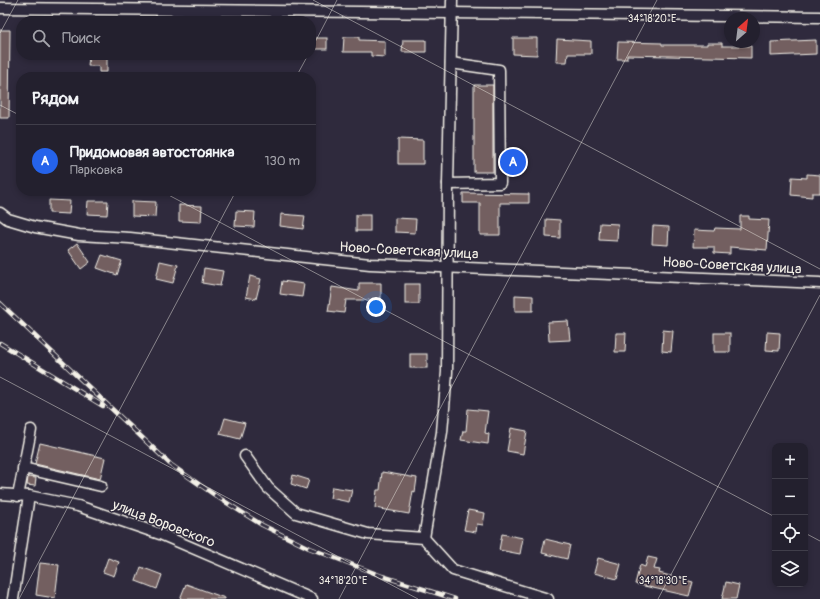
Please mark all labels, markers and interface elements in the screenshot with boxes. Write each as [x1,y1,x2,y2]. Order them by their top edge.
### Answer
north arrow [724,12,760,48]
text: 34°18'20"E [628,13,676,25]
search box [16,16,316,60]
icon: search [30,27,52,49]
text: Поиск [62,29,101,48]
text: Рядом [32,88,79,109]
text: Придомовая автостоянка [70,143,234,162]
pin: A [500,147,526,177]
text: A [41,153,49,169]
text: 130 m [264,153,300,169]
text: Парковка [70,162,123,178]
street label: Ново-Советская улица [339,238,479,263]
street label: Ново-Советская улица [662,253,802,278]
your location [366,297,386,317]
map controls [772,443,808,587]
button: + [772,443,808,479]
button: − [772,479,808,515]
street label: улица Воровского [109,496,218,551]
button: locate [772,515,808,551]
button: layers [772,551,808,587]
text: 34°18'20"E [319,575,367,587]
text: 34°18'30"E [639,575,687,587]

